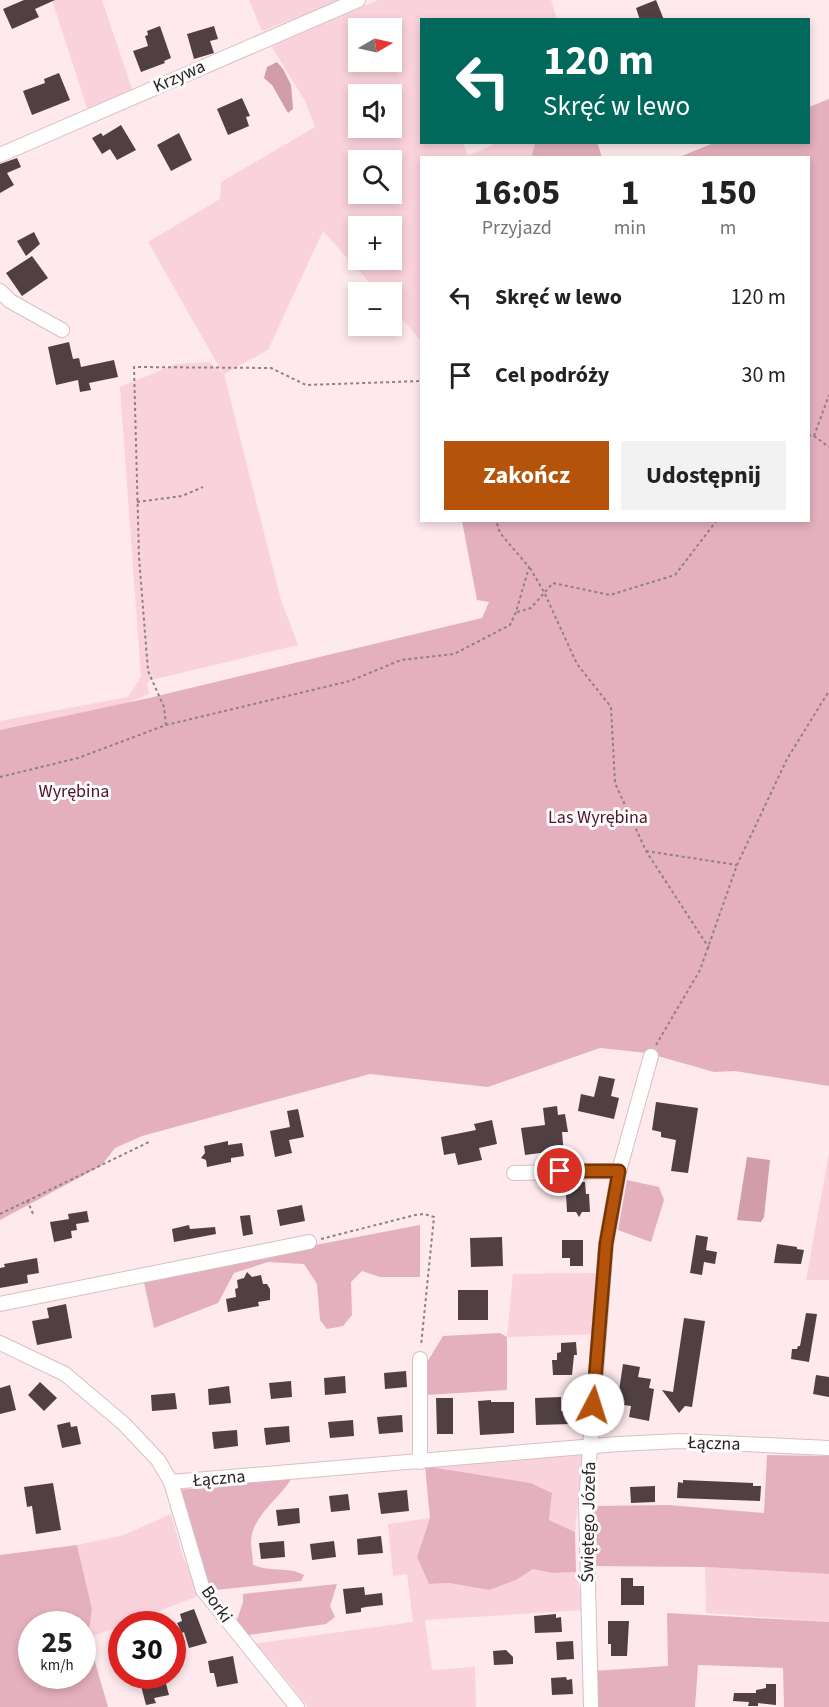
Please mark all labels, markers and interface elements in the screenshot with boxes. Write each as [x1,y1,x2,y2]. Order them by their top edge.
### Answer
north arrow [348,18,402,72]
map controls [348,18,402,336]
text: 120 m [543,31,654,91]
icon: left [444,42,522,120]
street label: Krzywa [149,54,209,99]
button: sound [348,84,402,138]
text: Skręć w lewo [543,87,690,126]
button: search [348,150,402,204]
text: 16:05 [473,167,560,218]
text: 1 [620,167,639,218]
text: 150 [700,167,757,218]
text: Przyjazd [482,214,552,242]
text: min [614,214,646,242]
text: m [720,214,736,242]
button: + [348,216,402,270]
icon: left [444,281,477,314]
text: Skręć w lewo [495,281,622,313]
text: 120 m [731,281,786,313]
button: − [348,282,402,336]
icon: arrive [444,359,477,392]
text: Cel podróży [495,359,609,391]
text: 30 m [741,359,786,391]
button: Zakończ [444,441,609,510]
button: Udostępnij [621,441,786,510]
park label: Wyrębina [39,779,109,804]
park label: Las Wyrębina [548,805,648,830]
pin [534,1145,585,1196]
icon: arrive [543,1154,576,1187]
position arrow [561,1373,625,1437]
street label: Łączna [686,1430,741,1457]
street label: Świętego Józefa [575,1461,602,1583]
street label: Łączna [191,1464,246,1493]
street label: Borki [195,1581,238,1628]
speed limit sign: 30 [108,1611,186,1689]
text: 25 [41,1621,73,1664]
text: km/h [40,1655,74,1676]

